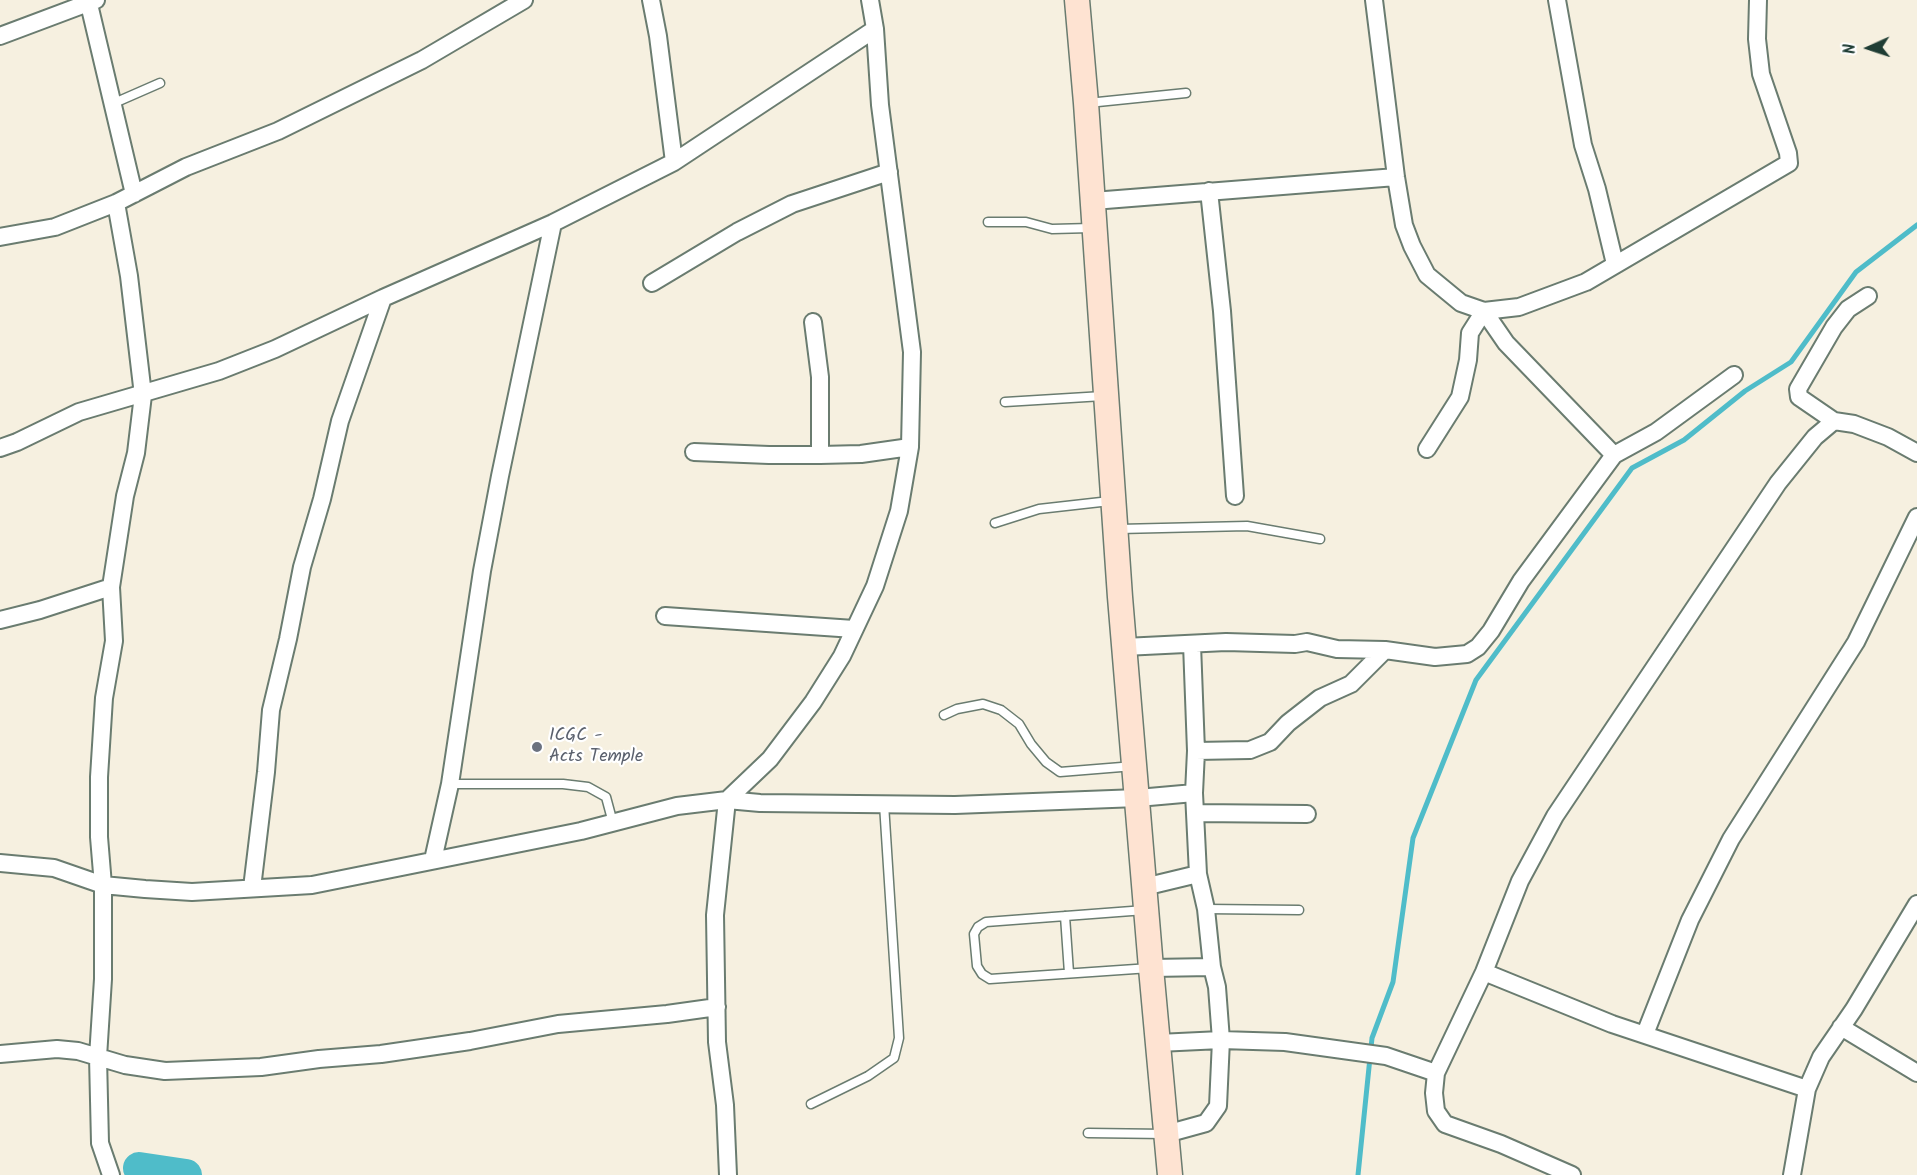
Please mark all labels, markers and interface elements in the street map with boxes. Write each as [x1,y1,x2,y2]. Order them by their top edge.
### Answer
north arrow [1839,18,1899,78]
text: N [1838,43,1863,55]
place label: ICGC - Acts Temple [549,726,643,768]
marker: ICGC - Acts Temple [530,740,544,754]

